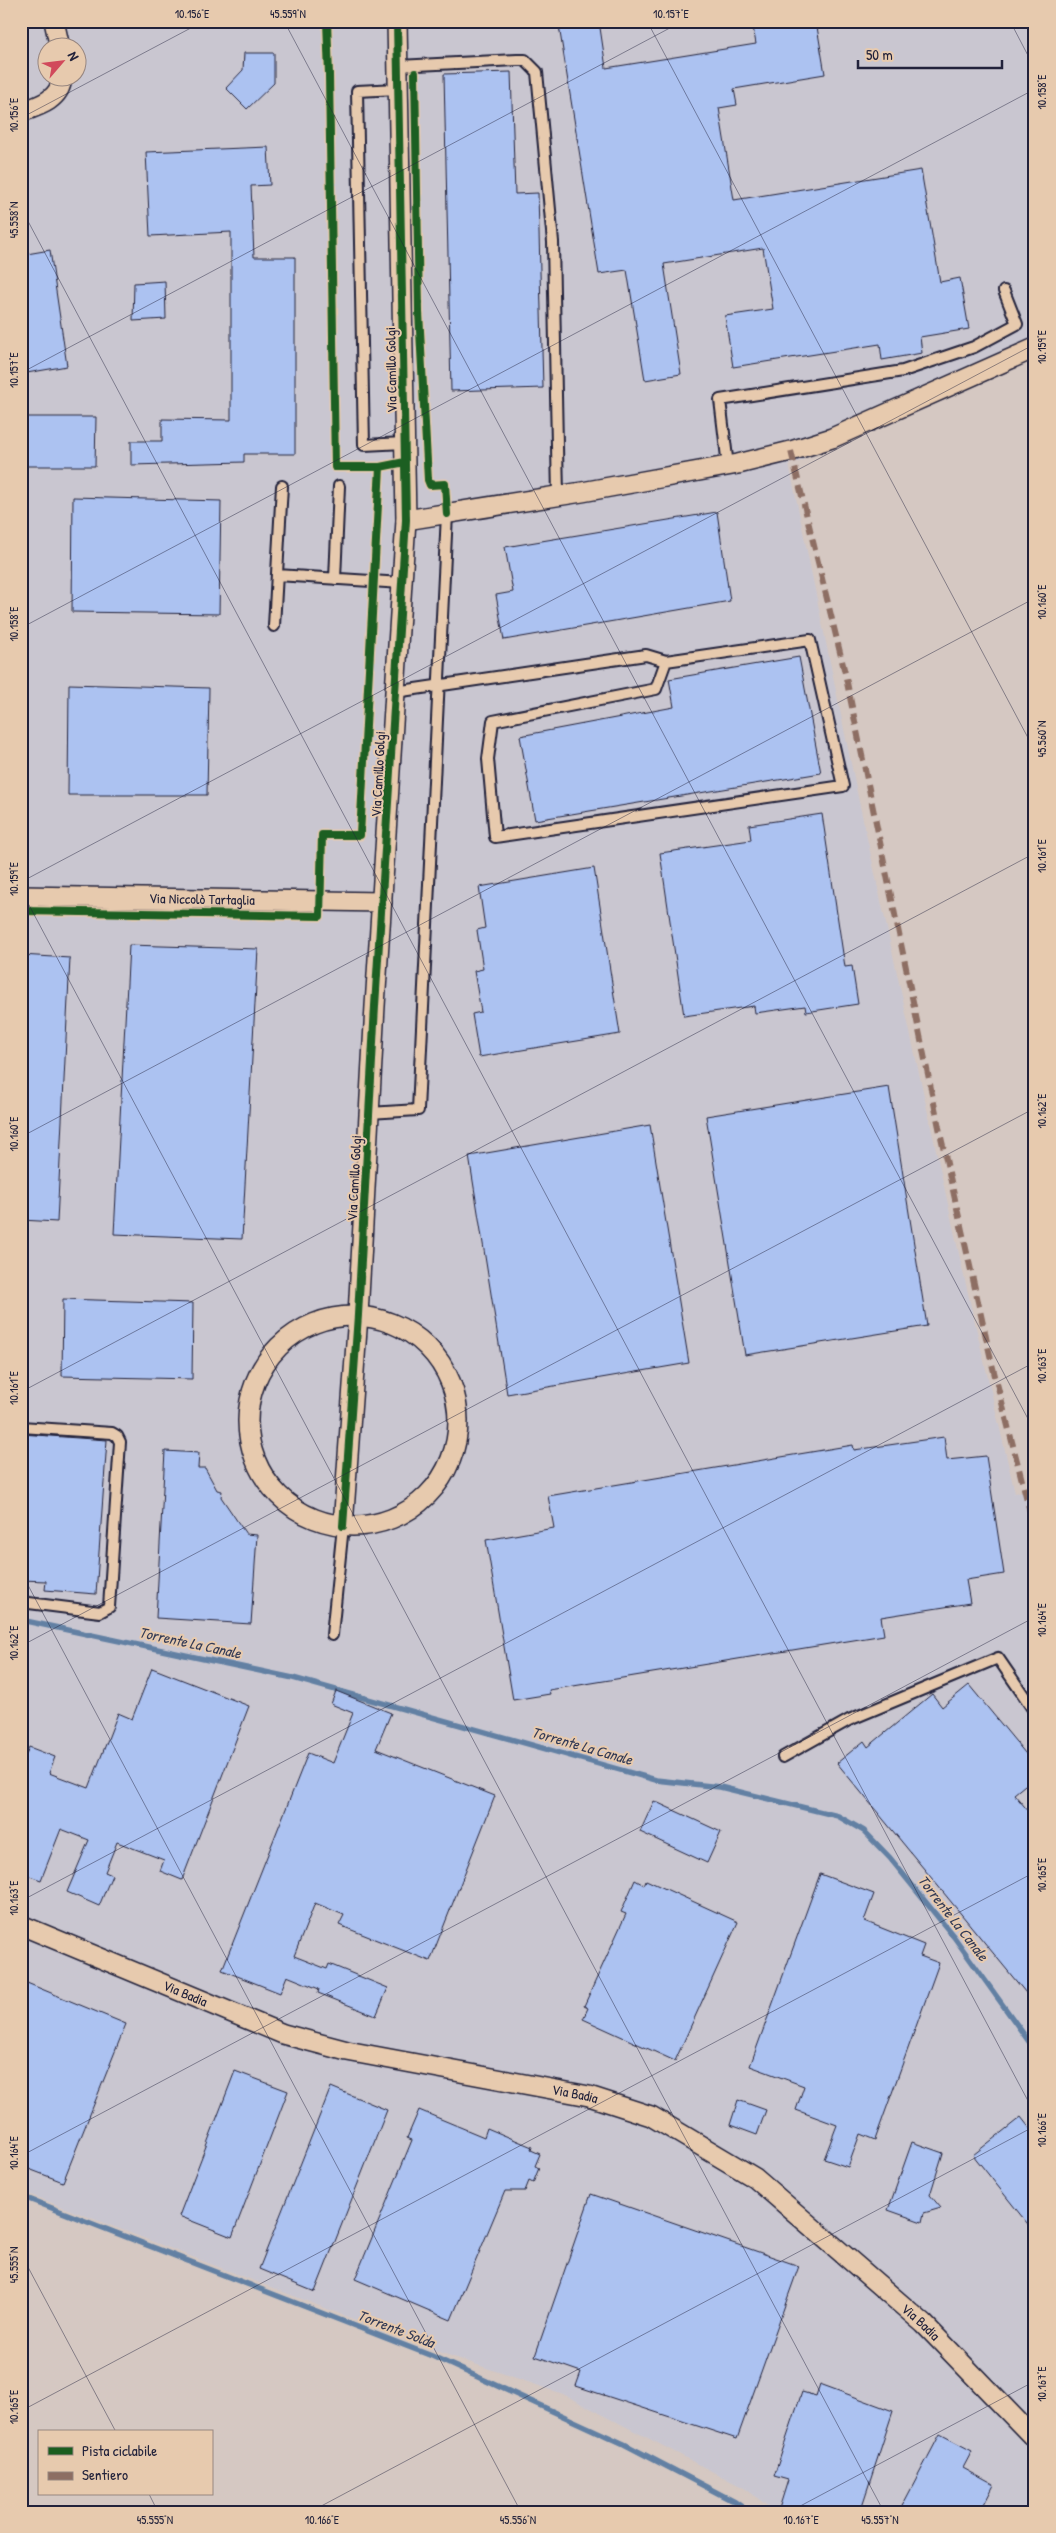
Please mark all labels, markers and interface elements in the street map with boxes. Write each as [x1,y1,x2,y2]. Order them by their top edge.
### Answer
text: 10.156°E [175,5,210,22]
text: 45.559°N [270,5,306,22]
text: 10.157°E [653,5,690,22]
north arrow [38,38,88,88]
scale bar [858,38,1002,70]
text: 50 m [866,44,893,65]
text: N [64,48,84,64]
text: 10.158°E [1033,74,1050,110]
text: 10.156°E [5,97,22,132]
text: 45.558°N [5,202,22,238]
street label: Via Camillo Golgi [380,327,402,413]
text: 10.159°E [1033,329,1050,364]
text: 10.157°E [5,351,22,388]
text: 10.160°E [1033,584,1050,619]
text: 10.158°E [5,606,22,642]
text: 45.560°N [1033,721,1050,757]
street label: Via Camillo Golgi [366,731,390,817]
text: 10.161°E [1033,838,1050,873]
text: 10.159°E [5,861,22,896]
street label: Via Niccolò Tartaglia [149,888,256,910]
text: 10.162°E [1033,1093,1050,1129]
text: 10.160°E [5,1116,22,1151]
street label: Via Camillo Golgi [342,1135,366,1221]
text: 10.163°E [1033,1348,1050,1383]
text: 10.161°E [5,1370,22,1405]
text: 10.164°E [1033,1602,1050,1637]
water label: Torrente La Canale [137,1621,244,1664]
text: 10.162°E [5,1625,22,1661]
water label: Torrente La Canale [529,1721,636,1770]
text: 10.165°E [1033,1857,1050,1892]
water label: Torrente La Canale [913,1870,994,1966]
text: 10.163°E [5,1880,22,1915]
street label: Via Badia [160,1975,211,2011]
street label: Via Badia [551,2079,601,2108]
text: 10.166°E [1033,2112,1050,2147]
text: 10.164°E [5,2135,22,2170]
text: 45.555°N [5,2247,22,2283]
street label: Via Badia [898,2299,945,2345]
water label: Torrente Solda [355,2304,440,2354]
text: 10.167°E [1033,2366,1050,2402]
text: 10.165°E [5,2389,22,2424]
legend [38,2430,212,2496]
text: Pista ciclabile [82,2440,157,2461]
text: Sentiero [82,2464,128,2485]
text: 45.555°N [137,2511,173,2528]
text: 10.166°E [305,2511,340,2528]
text: 45.556°N [500,2511,536,2528]
text: 10.167°E [783,2511,819,2528]
text: 45.557°N [861,2511,899,2528]

